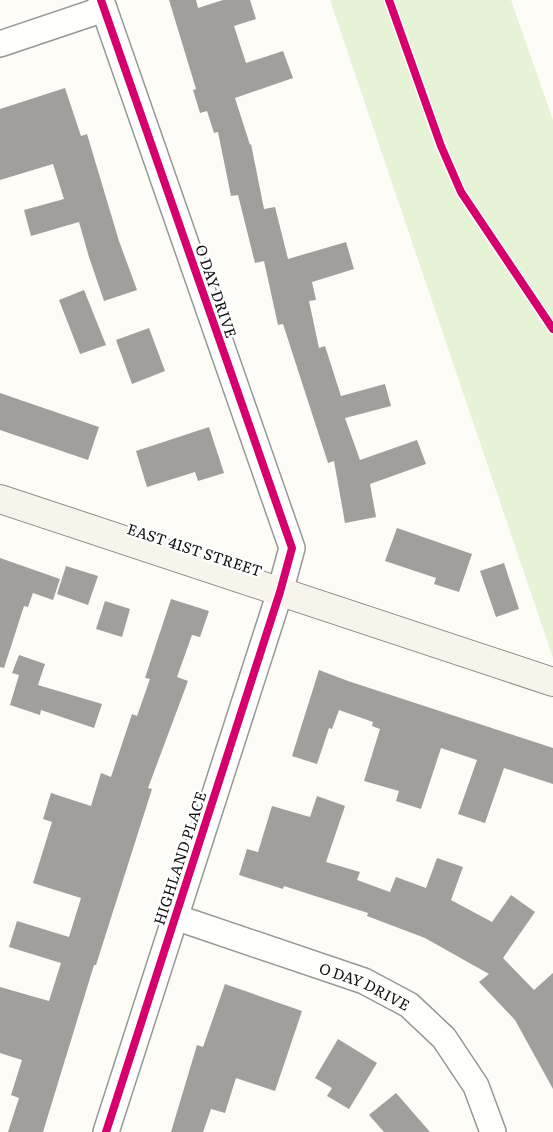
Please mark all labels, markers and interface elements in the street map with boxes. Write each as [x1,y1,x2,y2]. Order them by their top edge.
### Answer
street label: O DAY DRIVE [190,241,244,341]
street label: EAST 41ST STREET [125,516,265,582]
street label: HIGHLAND PLACE [147,788,211,928]
street label: O DAY DRIVE [316,955,415,1015]

